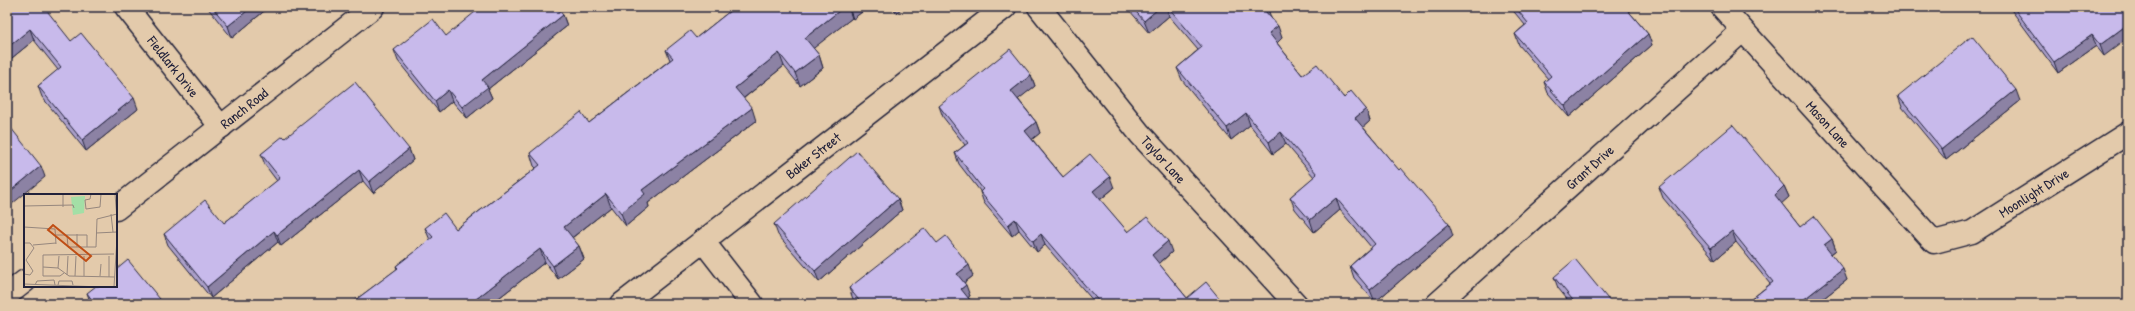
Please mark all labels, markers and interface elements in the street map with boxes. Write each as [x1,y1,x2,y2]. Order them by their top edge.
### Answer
street label: Fieldlark Drive [143,31,204,101]
street label: Ranch Road [216,83,272,133]
street label: Mason Lane [1802,96,1855,152]
street label: Baker Street [781,128,845,183]
street label: Taylor Lane [1137,131,1191,188]
street label: Grant Drive [1561,140,1618,193]
street label: Moonlight Drive [1995,163,2073,222]
inset map [24,194,117,287]

